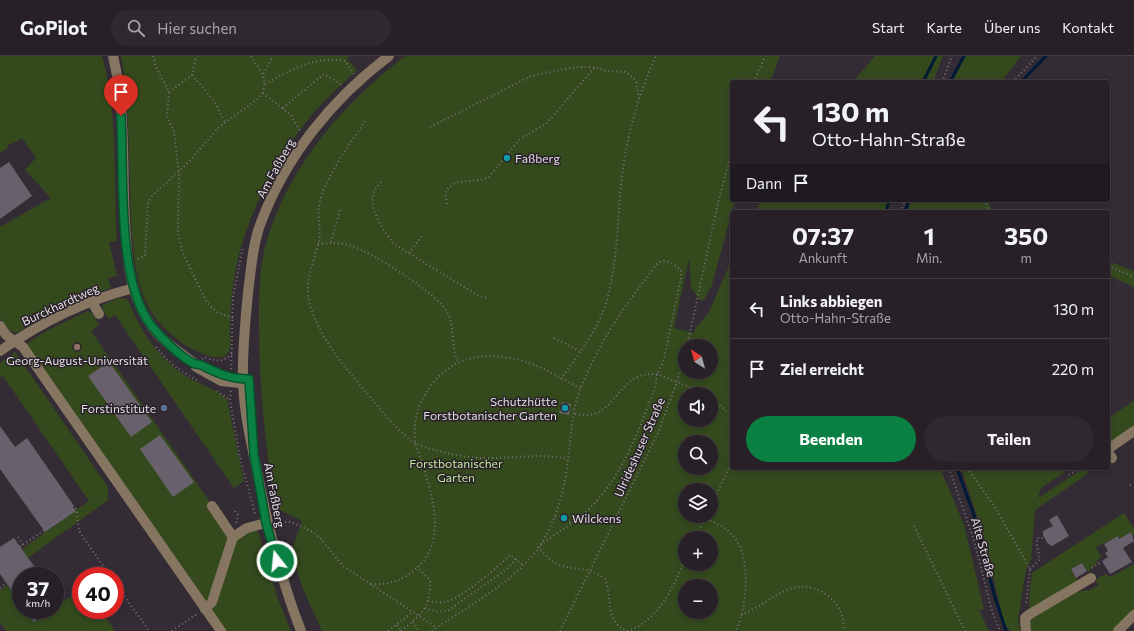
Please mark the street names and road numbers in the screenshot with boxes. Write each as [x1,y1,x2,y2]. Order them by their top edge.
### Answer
street label: Am Faßberg [253,135,297,200]
street label: Burckhardtweg [19,280,101,328]
street label: Ulrideshuser Straße [611,395,667,499]
street label: Am Faßberg [262,461,288,529]
street label: Alte Straße [969,516,999,578]

